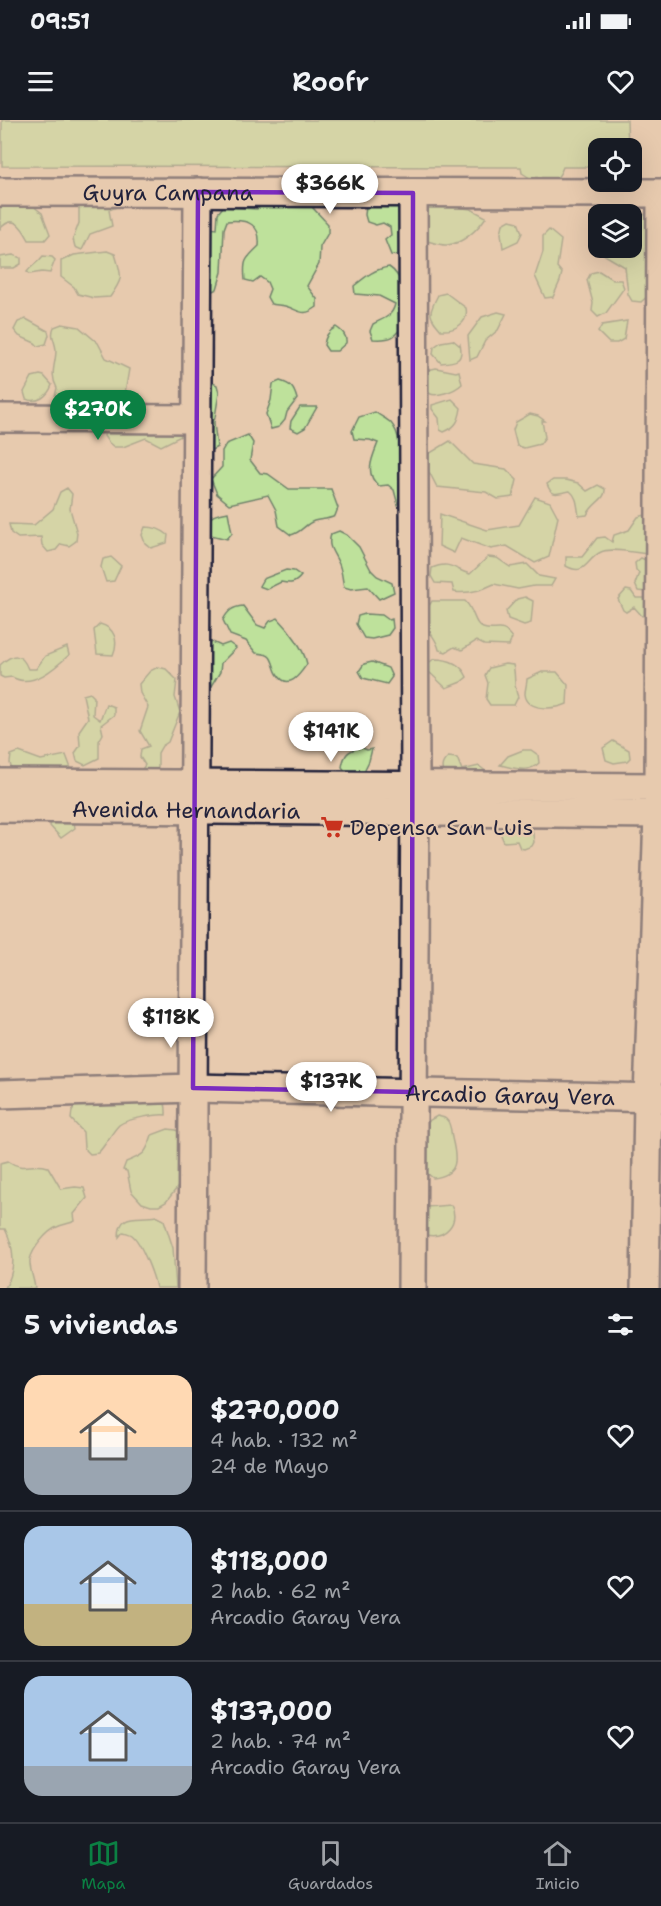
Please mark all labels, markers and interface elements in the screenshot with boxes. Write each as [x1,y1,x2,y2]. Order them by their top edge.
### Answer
text: 09:51 [30,7,90,36]
text: Roofr [292,63,369,100]
icon: menu [24,65,57,98]
icon: heart [604,65,637,98]
map controls [588,138,642,258]
button: locate [588,138,642,192]
pin: $366K [288,164,372,215]
text: $366K [295,170,365,196]
street label: Guyra Campana [83,178,254,207]
button: layers [588,204,642,258]
pin: $270K [56,390,140,441]
text: $270K [64,396,132,422]
pin: $141K [289,712,373,763]
text: $141K [302,718,360,744]
street label: Avenida Hernandaria [72,795,301,826]
place label: Depensa San Luis [350,813,533,842]
supermarket icon: Depensa San Luis [319,814,345,840]
pin: $118K [129,998,213,1049]
text: $118K [142,1004,200,1030]
pin: $137K [289,1062,373,1113]
text: $137K [300,1068,362,1094]
street label: Arcadio Garay Vera [405,1079,615,1112]
text: 5 viviendas [24,1307,178,1342]
icon: filters [604,1308,637,1341]
text: $270,000 [210,1392,340,1427]
icon: home [72,1399,144,1471]
icon: heart [604,1419,637,1452]
text: 4 hab. · 132 m² [210,1427,358,1453]
text: 24 de Mayo [210,1453,329,1479]
text: $118,000 [210,1543,328,1578]
icon: home [72,1550,144,1622]
icon: heart [604,1570,637,1603]
text: 2 hab. · 62 m² [210,1578,351,1604]
text: Arcadio Garay Vera [210,1604,401,1630]
text: $137,000 [210,1693,332,1728]
icon: home [72,1700,144,1772]
icon: heart [604,1720,637,1753]
text: 2 hab. · 74 m² [210,1728,351,1754]
text: Arcadio Garay Vera [210,1754,401,1780]
tab: Mapa [81,1837,126,1894]
tab: Guardados [288,1837,373,1894]
tab: Inicio [536,1837,580,1894]

